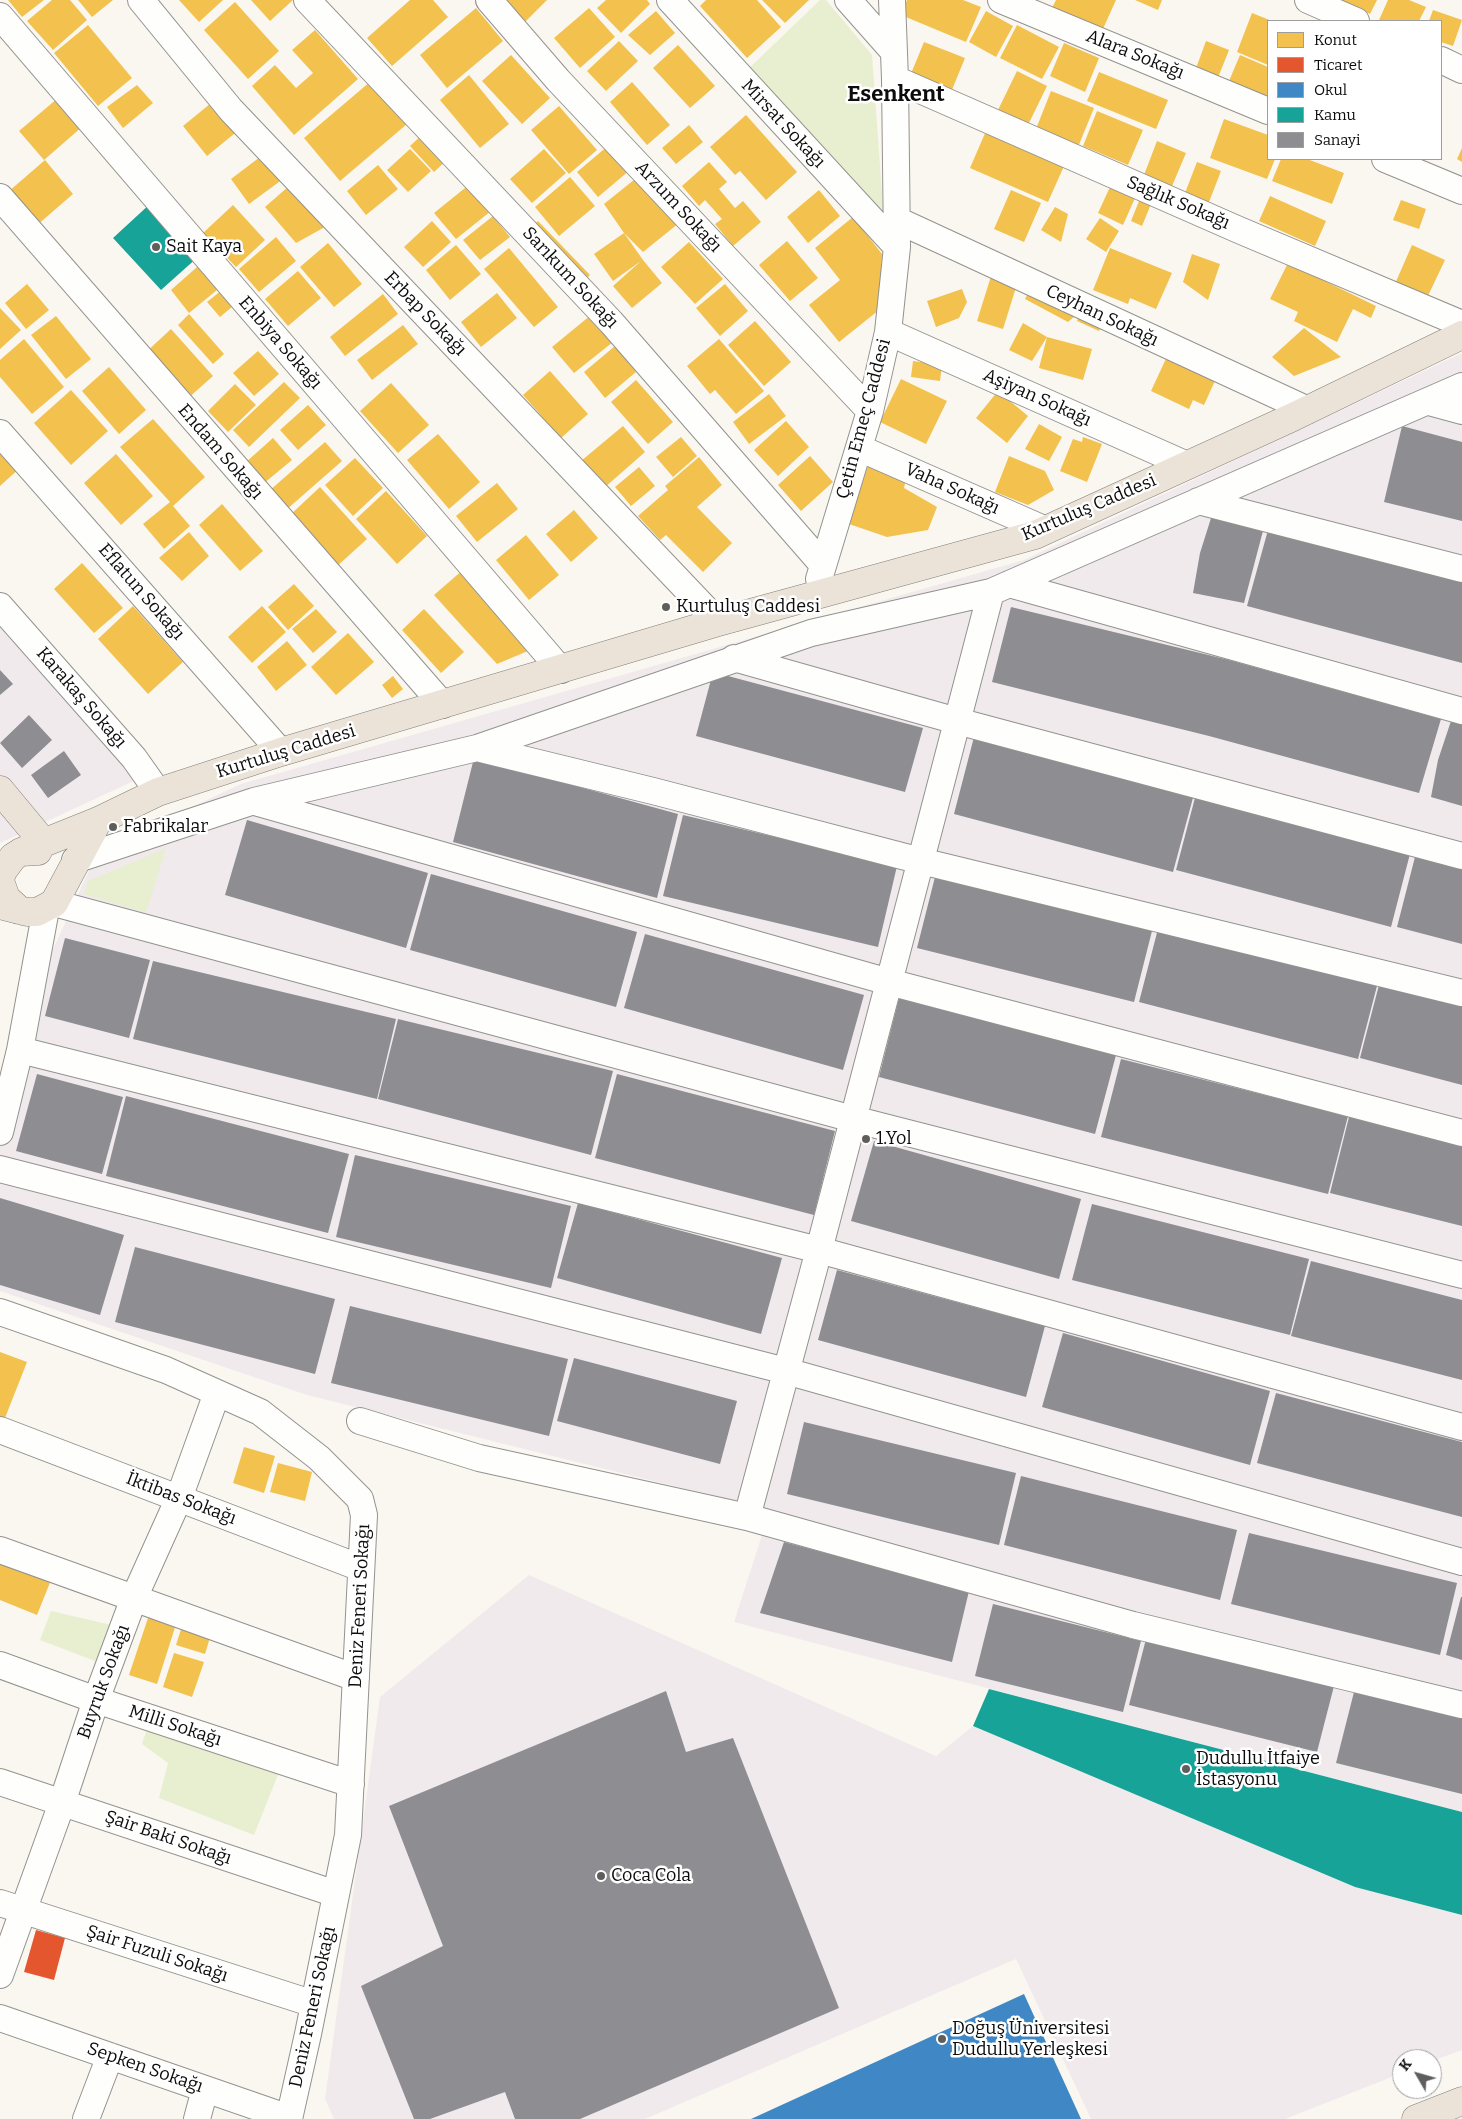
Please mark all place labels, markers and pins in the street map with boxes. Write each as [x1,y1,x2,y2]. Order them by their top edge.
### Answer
place label: Sait Kaya [166,236,242,258]
marker: Sait Kaya [150,241,162,253]
place label: Kurtuluş Caddesi [676,596,820,618]
marker: Kurtuluş Caddesi [660,601,672,613]
place label: Fabrikalar [123,816,208,838]
marker: Fabrikalar [107,821,119,833]
place label: 1.Yol [876,1128,912,1150]
marker: 1.Yol [860,1133,872,1145]
place label: Dudullu İtfaiye İstasyonu [1196,1748,1320,1790]
marker: Dudullu İtfaiye İstasyonu [1180,1763,1192,1775]
place label: Coca Cola [611,1865,691,1887]
marker: Coca Cola [595,1870,607,1882]
place label: Doğuş Üniversitesi Dudullu Yerleşkesi [952,2018,1109,2060]
marker: Doğuş Üniversitesi Dudullu Yerleşkesi [936,2033,948,2045]

